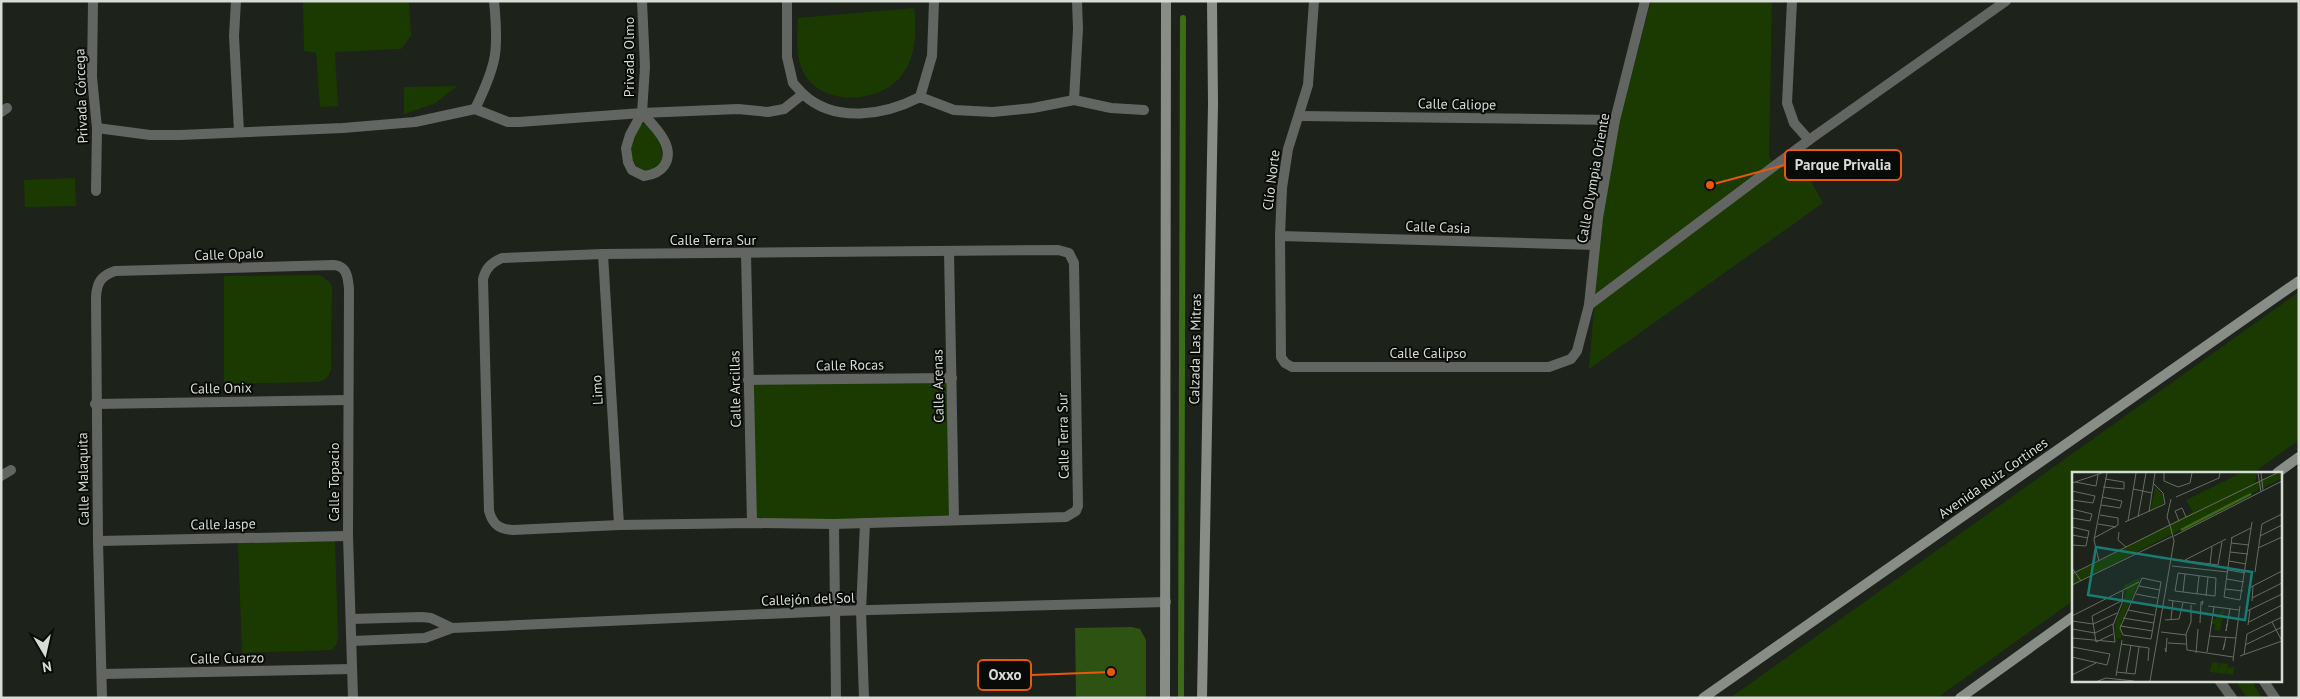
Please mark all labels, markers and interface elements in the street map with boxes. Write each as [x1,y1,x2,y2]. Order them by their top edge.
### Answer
street label: Privada Olmo [620,17,638,97]
street label: Privada Córcega [70,48,92,144]
street label: Calle Caliope [1418,94,1496,114]
street label: Calle Olympia Oriente [1573,112,1613,244]
street label: Clío Norte [1258,149,1284,211]
callout: Parque Privalia [1785,150,1901,180]
text: Parque Privalia [1795,155,1891,174]
street label: Calle Casia [1405,217,1471,237]
street label: Calle Terra Sur [670,231,756,249]
street label: Calle Opalo [194,244,264,264]
street label: Calzada Las Mitras [1185,293,1205,405]
street label: Calle Calipso [1389,344,1467,362]
street label: Calle Arenas [928,349,948,423]
street label: Calle Arcillas [725,350,745,428]
street label: Calle Rocas [816,355,884,375]
street label: Limo [587,375,607,405]
street label: Calle Onix [190,378,252,398]
street label: Calle Terra Sur [1053,392,1073,479]
street label: Calle Malaquita [73,432,93,526]
street label: Avenida Ruiz Cortines [1935,433,2051,522]
street label: Calle Topacio [325,443,343,521]
inset map [2072,472,2282,682]
street label: Calle Jaspe [190,514,256,534]
street label: Callejón del Sol [761,588,855,610]
north arrow [20,629,70,679]
street label: Calle Cuarzo [190,648,264,668]
text: N [41,657,53,676]
callout: Oxxo [978,660,1031,690]
text: Oxxo [989,665,1021,684]

